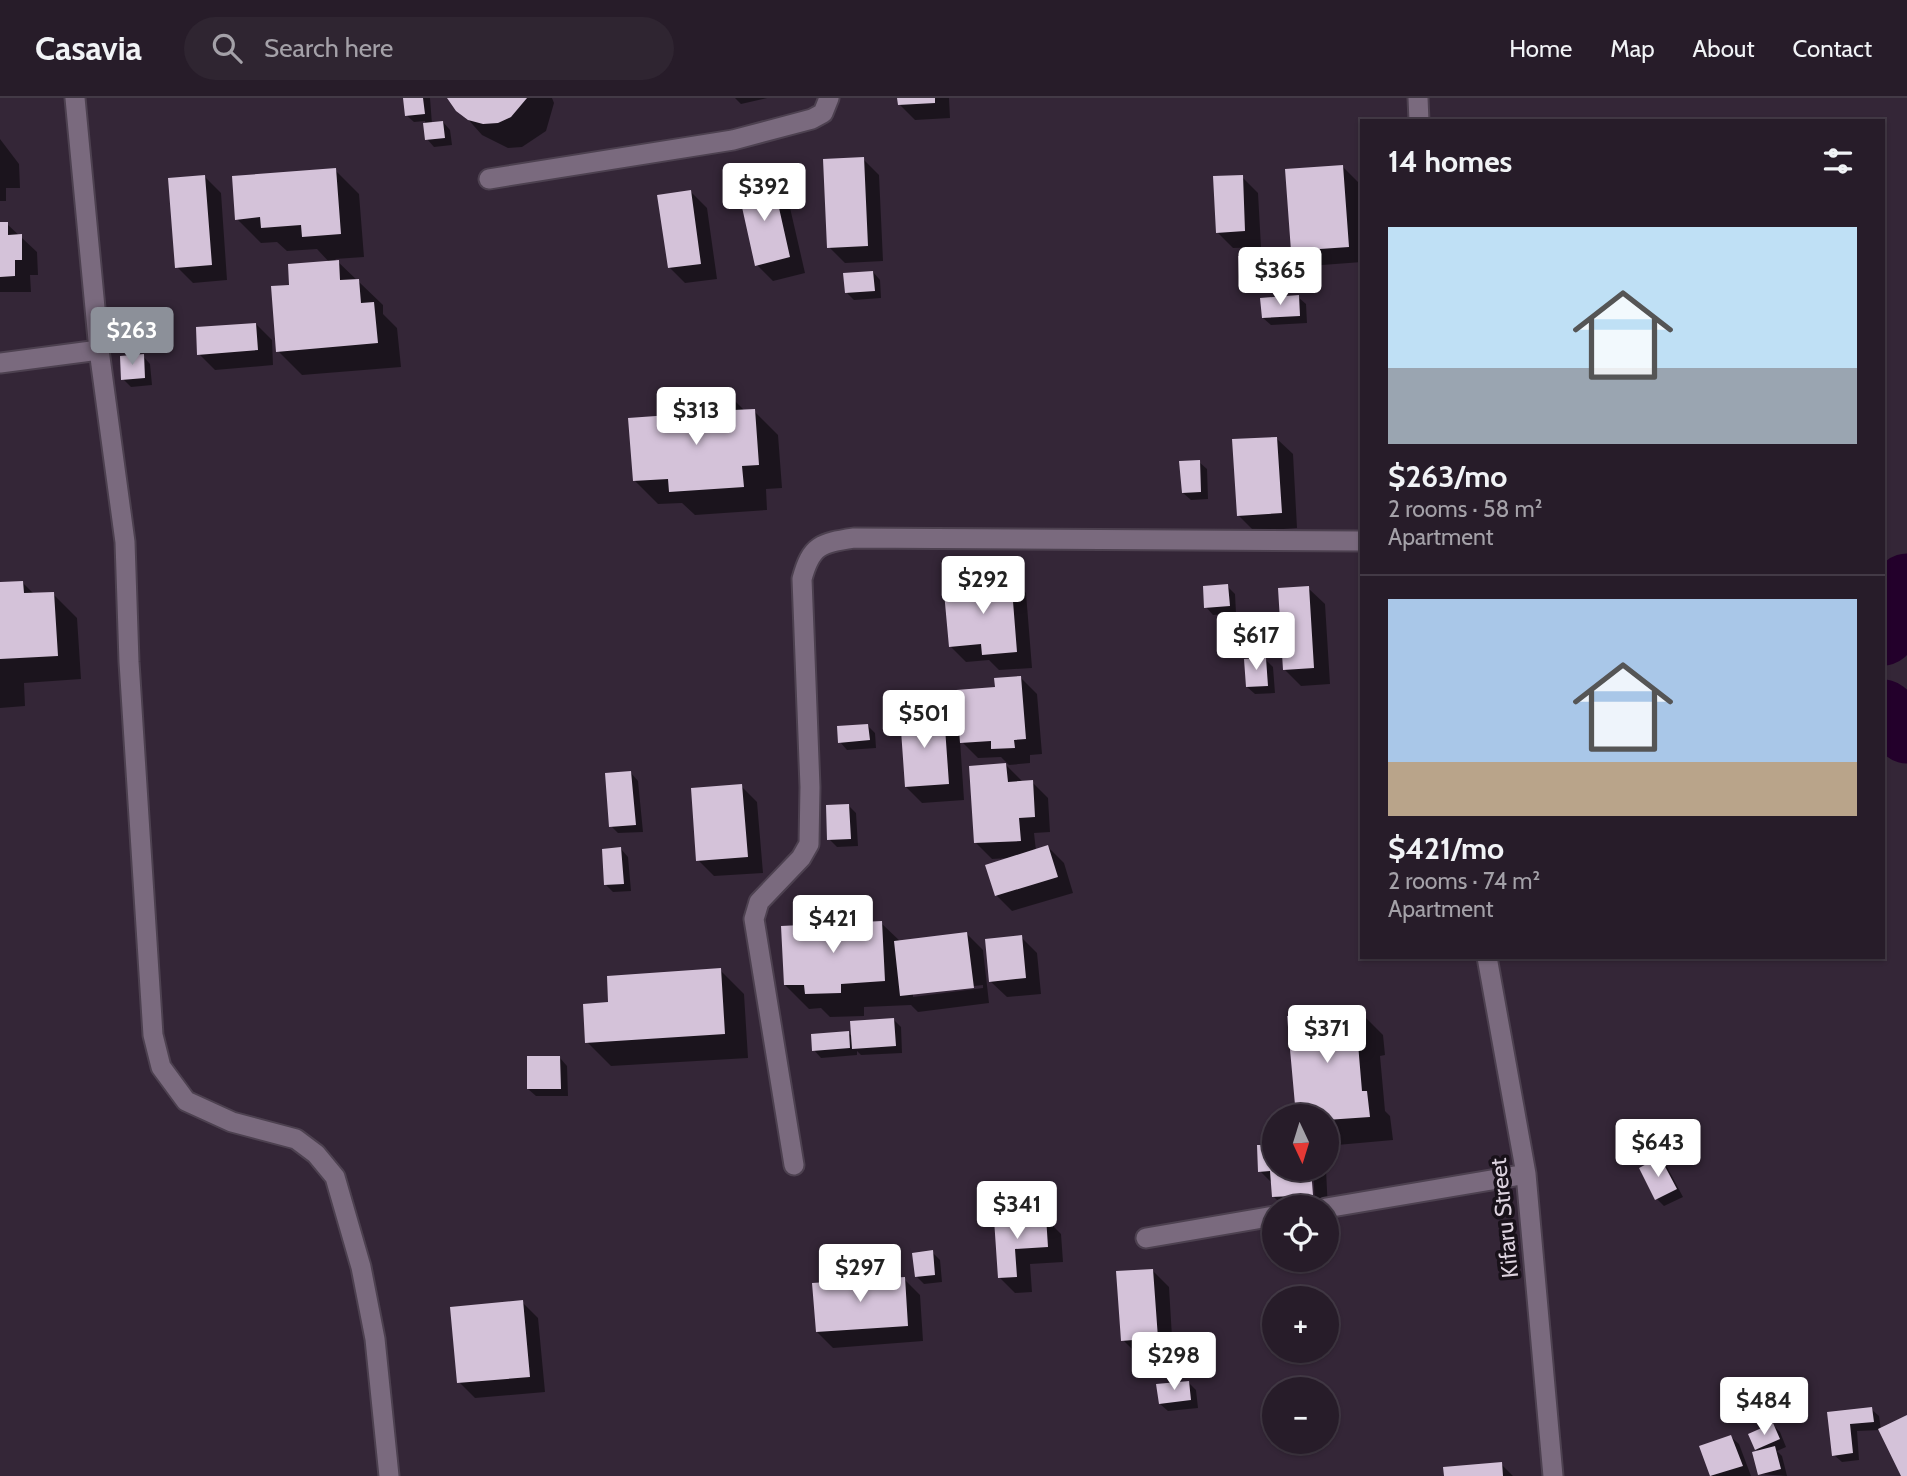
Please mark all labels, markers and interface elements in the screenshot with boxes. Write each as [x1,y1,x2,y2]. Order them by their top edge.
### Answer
search box [184,17,674,80]
text: Casavia [35,28,142,68]
icon: search [208,29,246,67]
text: Search here [264,32,393,64]
text: Home [1509,34,1572,63]
text: Map [1610,34,1655,63]
text: About [1693,34,1755,63]
text: Contact [1793,34,1872,63]
icon: filters [1819,142,1857,180]
text: 14 homes [1388,143,1512,180]
pin: $392 [723,164,805,223]
text: $392 [739,172,789,200]
pin: $365 [1239,248,1321,307]
text: $365 [1254,256,1306,284]
icon: home [1560,272,1686,398]
pin: $263 [91,308,173,367]
text: $263 [107,316,157,344]
pin: $313 [655,388,737,447]
text: $313 [673,396,719,424]
text: $263/mo [1388,458,1507,495]
text: 2 rooms · 58 m² [1388,495,1542,523]
text: Apartment [1388,523,1493,551]
pin: $292 [942,556,1024,616]
text: $292 [958,565,1008,593]
pin: $617 [1215,612,1297,672]
text: $617 [1233,621,1279,649]
icon: home [1560,644,1686,770]
pin: $501 [883,690,965,750]
text: $501 [899,699,949,727]
text: $421/mo [1388,830,1504,867]
text: 2 rooms · 74 m² [1388,867,1540,895]
text: Apartment [1388,895,1493,923]
pin: $421 [792,896,874,955]
text: $421 [809,904,857,932]
pin: $371 [1286,1006,1368,1065]
text: $371 [1304,1014,1350,1042]
north arrow [1262,1104,1339,1181]
map controls [1262,1104,1339,1454]
pin: $643 [1617,1119,1699,1179]
text: $643 [1632,1128,1684,1156]
street label: Kifaru Street [1484,1156,1524,1279]
pin: $341 [976,1182,1058,1241]
text: $341 [993,1190,1041,1218]
button: locate [1262,1195,1339,1272]
pin: $297 [819,1244,901,1304]
text: $297 [835,1253,885,1281]
button: + [1262,1286,1339,1363]
pin: $298 [1133,1332,1215,1392]
text: $298 [1148,1341,1200,1369]
button: − [1262,1377,1339,1454]
pin: $484 [1723,1378,1805,1437]
text: $484 [1736,1386,1792,1414]

